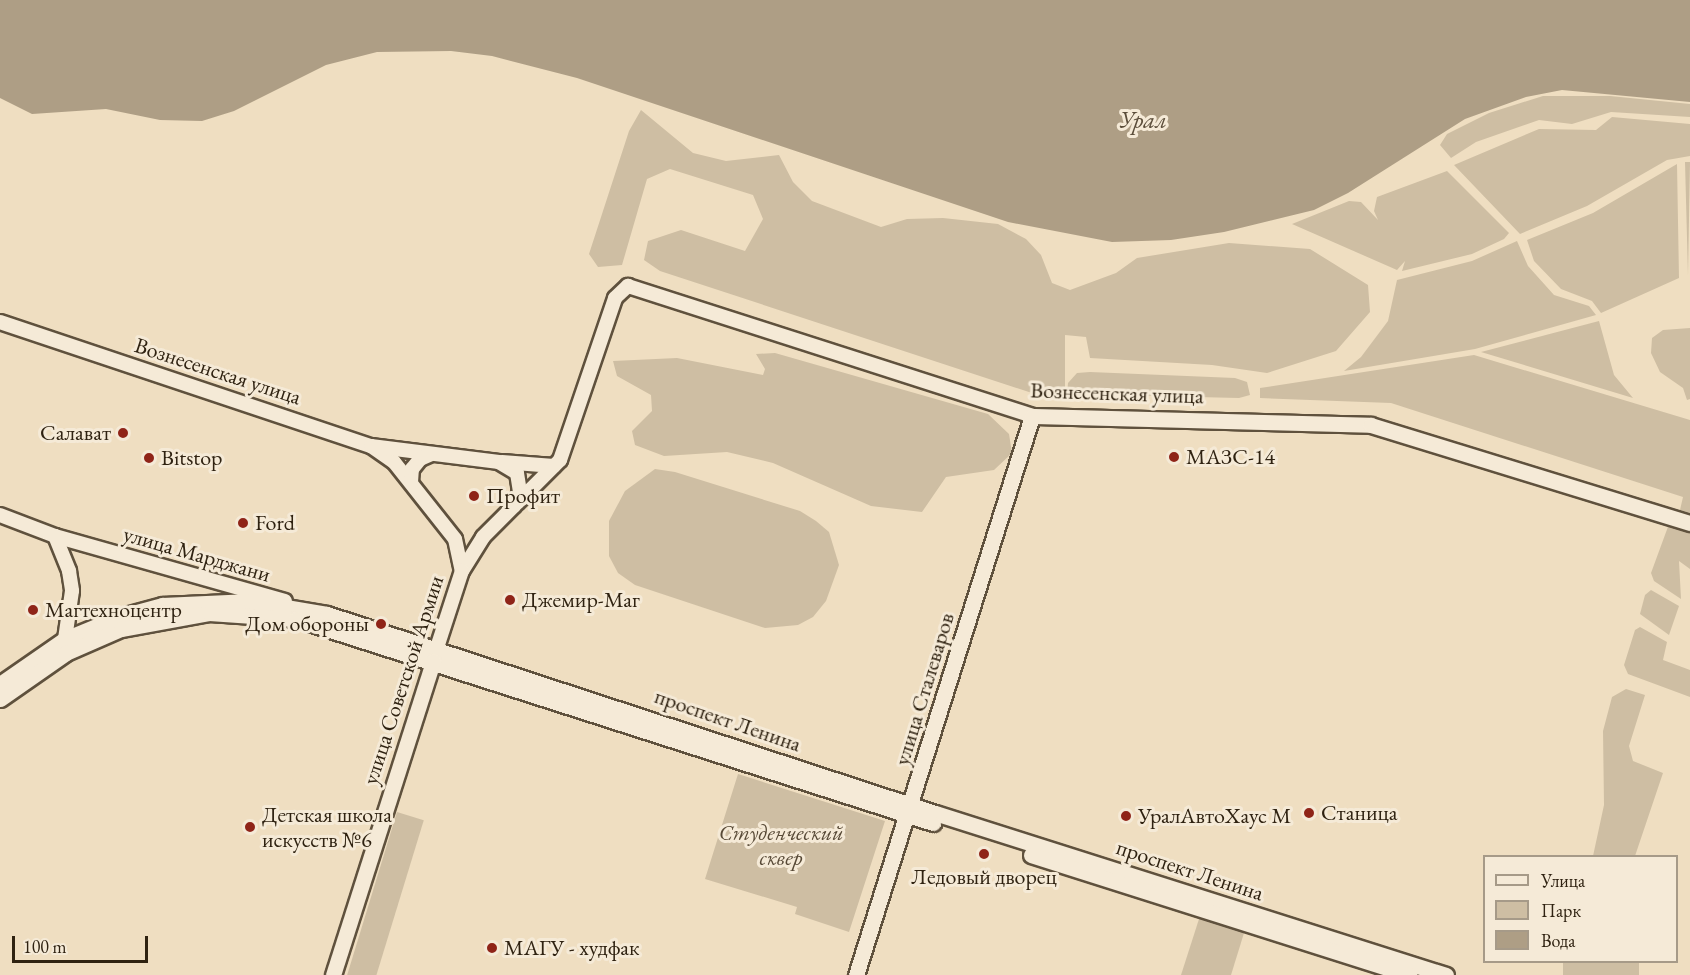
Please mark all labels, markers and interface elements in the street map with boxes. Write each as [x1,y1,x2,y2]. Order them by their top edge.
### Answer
water label: Урал [1119,106,1167,134]
street label: Вознесенская улица [131,332,305,410]
street label: Вознесенская улица [1030,377,1204,409]
place label: Салават [40,420,111,446]
marker: Салават [116,426,130,440]
place label: МАЗС-14 [1186,444,1275,470]
place label: Bitstop [161,445,223,471]
marker: МАЗС-14 [1167,450,1181,464]
marker: Bitstop [142,451,156,465]
place label: Профит [486,483,560,509]
marker: Профит [467,489,481,503]
place label: Ford [255,510,295,536]
marker: Ford [236,516,250,530]
street label: улица Марджани [120,520,274,588]
street label: улица Советской Армии [357,572,449,788]
place label: Джемир-Маг [522,587,640,613]
marker: Джемир-Маг [503,593,517,607]
place label: Магтехноцентр [45,597,182,623]
marker: Магтехноцентр [26,603,40,617]
street label: улица Сталеваров [888,610,960,768]
place label: Дом обороны [245,611,369,637]
marker: Дом обороны [374,617,388,631]
street label: проспект Ленина [651,683,805,757]
place label: Станица [1321,800,1398,826]
place label: Детская школа искусств №6 [262,801,392,852]
place label: УралАвтоХаус М [1138,803,1291,829]
marker: Станица [1302,806,1316,820]
marker: УралАвтоХаус М [1119,809,1133,823]
park label: Студенческий сквер [719,819,843,870]
marker: Детская школа искусств №6 [243,820,257,834]
street label: проспект Ленина [1113,834,1267,906]
marker: Ледовый дворец [977,847,991,861]
legend [1483,855,1678,963]
place label: Ледовый дворец [911,864,1057,890]
text: Улица [1541,869,1585,892]
text: Парк [1541,899,1581,922]
scale bar [15,924,152,962]
text: Вода [1541,929,1575,952]
text: 100 m [23,935,67,958]
place label: МАГУ - худфак [504,935,640,961]
marker: МАГУ - худфак [485,941,499,955]

